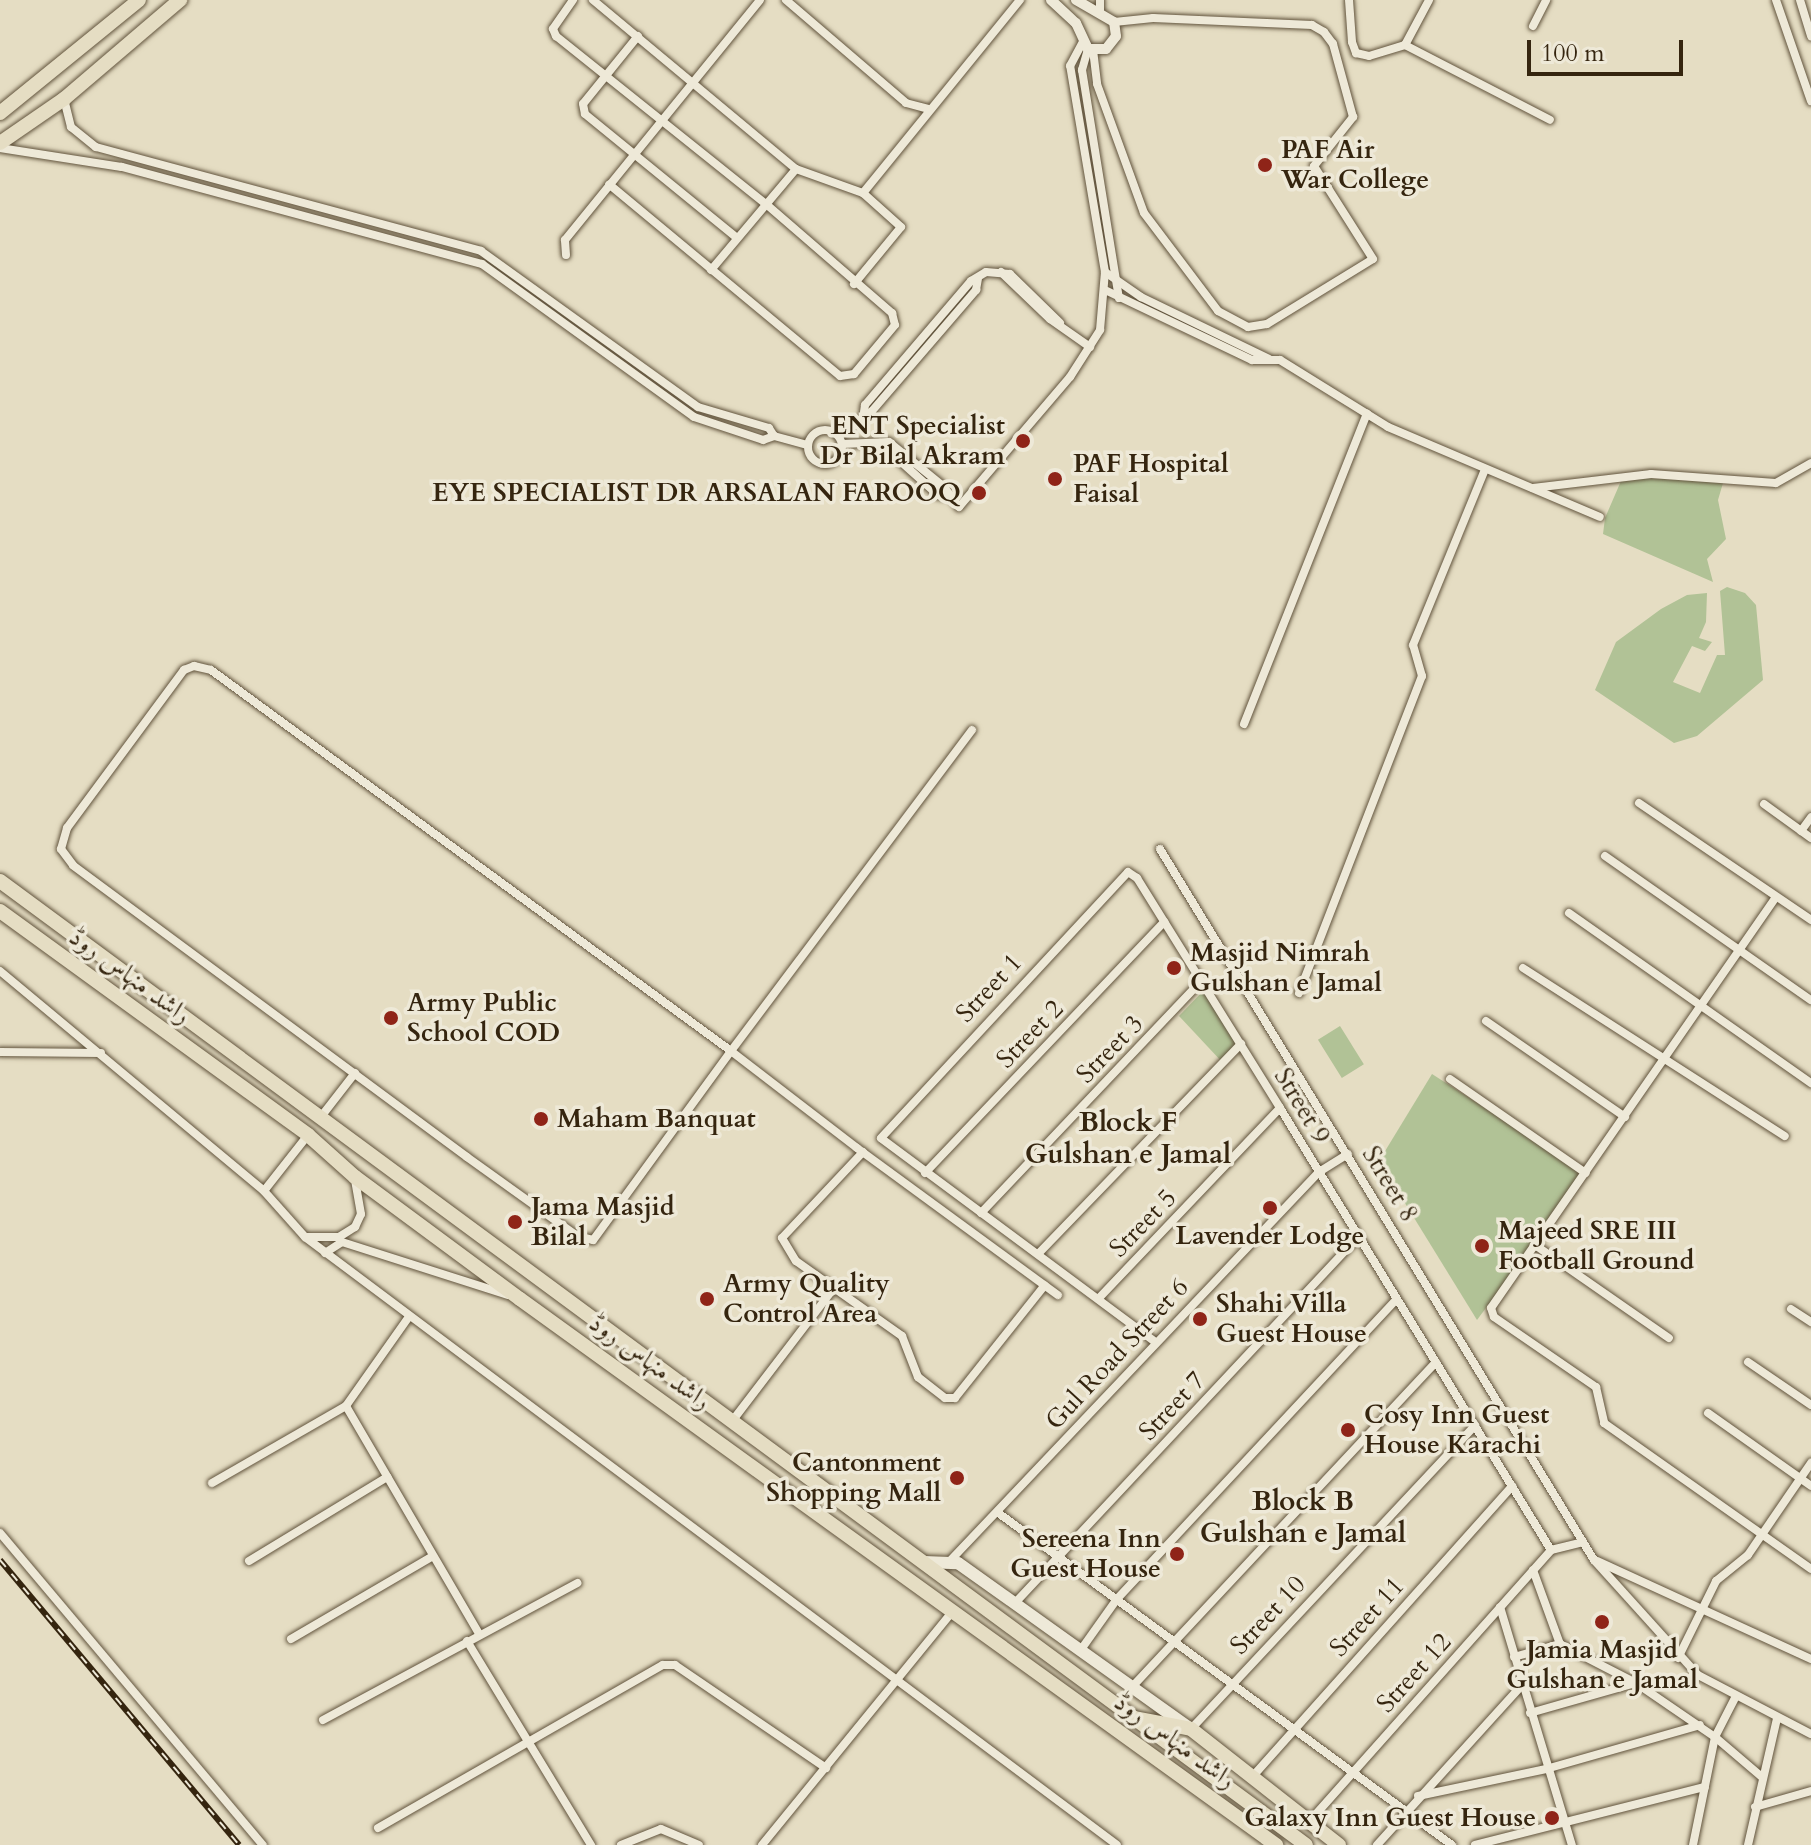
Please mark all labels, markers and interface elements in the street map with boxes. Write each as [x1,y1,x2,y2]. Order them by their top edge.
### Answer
scale bar [1531,24,1687,74]
text: 100 m [1541,37,1605,70]
place label: PAF Air War College [1281,134,1429,196]
marker: PAF Air War College [1256,156,1274,174]
place label: ENT Specialist Dr Bilal Akram [820,410,1005,472]
marker: ENT Specialist Dr Bilal Akram [1012,430,1034,452]
place label: PAF Hospital Faisal [1073,448,1228,510]
marker: PAF Hospital Faisal [1044,468,1066,490]
place label: EYE SPECIALIST DR ARSALAN FAROOQ [432,477,961,509]
marker: EYE SPECIALIST DR ARSALAN FAROOQ [968,482,990,504]
street label: راشد منہاس روڈ [63,921,197,1031]
place label: Masjid Nimrah Gulshan e Jamal [1190,937,1382,998]
street label: Street 1 [949,947,1029,1029]
marker: Masjid Nimrah Gulshan e Jamal [1165,959,1183,977]
place label: Army Public School COD [407,987,560,1048]
street label: Street 2 [990,993,1070,1075]
street label: Street 3 [1070,1008,1150,1090]
marker: Army Public School COD [382,1009,400,1027]
street label: Street 9 [1267,1062,1337,1150]
place label: Maham Banquat [557,1103,756,1135]
district label: Block F Gulshan e Jamal [1025,1105,1231,1171]
marker: Maham Banquat [532,1110,550,1128]
street label: Street 8 [1355,1140,1425,1228]
street label: Street 5 [1103,1182,1183,1264]
place label: Jama Masjid Bilal [531,1191,674,1252]
marker: Lavender Lodge [1261,1199,1279,1217]
marker: Jama Masjid Bilal [506,1213,524,1231]
place label: Majeed SRE III Football Ground [1498,1215,1694,1276]
place label: Lavender Lodge [1176,1220,1364,1252]
marker: Majeed SRE III Football Ground [1473,1237,1491,1255]
place label: Army Quality Control Area [723,1268,890,1330]
street label: Gul Road Street 6 [1039,1272,1195,1436]
place label: Shahi Villa Guest House [1216,1288,1367,1350]
marker: Army Quality Control Area [698,1290,716,1308]
street label: راشد منہاس روڈ [583,1307,717,1417]
marker: Shahi Villa Guest House [1191,1310,1209,1328]
street label: Street 7 [1132,1365,1212,1447]
place label: Cosy Inn Guest House Karachi [1364,1399,1549,1460]
marker: Cosy Inn Guest House Karachi [1339,1421,1357,1439]
place label: Cantonment Shopping Mall [766,1447,941,1508]
marker: Cantonment Shopping Mall [948,1469,966,1487]
district label: Block B Gulshan e Jamal [1200,1484,1406,1550]
place label: Sereena Inn Guest House [1010,1523,1161,1584]
marker: Sereena Inn Guest House [1168,1545,1186,1563]
street label: Street 10 [1224,1569,1312,1661]
street label: Street 11 [1323,1571,1411,1663]
marker: Jamia Masjid Gulshan e Jamal [1593,1613,1611,1631]
street label: Street 12 [1370,1627,1458,1719]
place label: Jamia Masjid Gulshan e Jamal [1506,1634,1698,1696]
street label: راشد منہاس روڈ [1108,1686,1242,1796]
place label: Galaxy Inn Guest House [1244,1802,1536,1834]
marker: Galaxy Inn Guest House [1543,1809,1561,1827]

